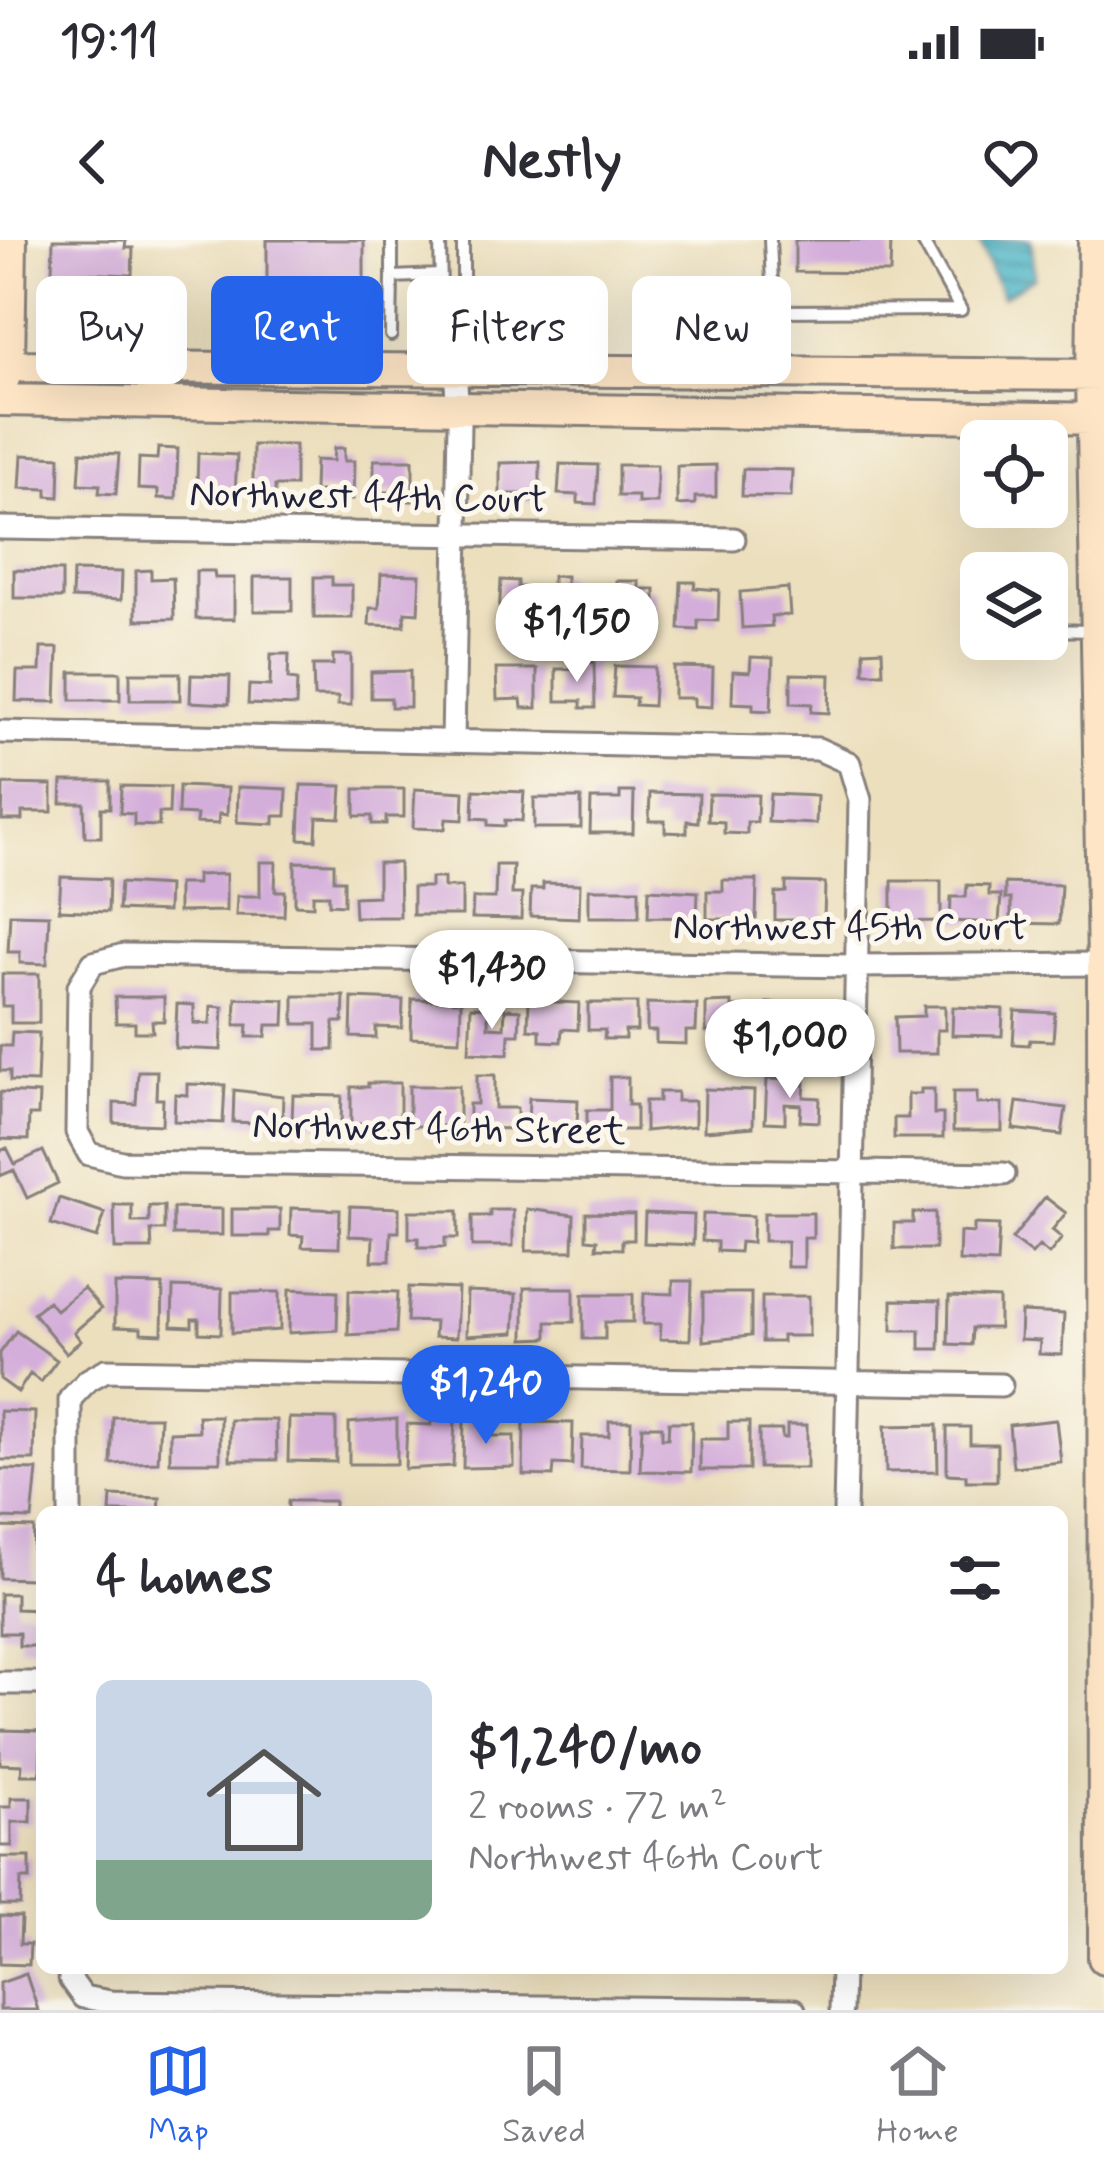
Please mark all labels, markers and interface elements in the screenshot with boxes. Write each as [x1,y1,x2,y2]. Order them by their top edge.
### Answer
text: 19:11 [60,13,158,72]
text: Nestly [482,127,622,198]
icon: back [60,129,126,195]
icon: heart [978,129,1044,195]
chip: Buy [36,276,187,384]
chip: Rent [211,276,383,384]
chip: Filters [407,276,608,384]
chip: New [632,276,791,384]
map controls [960,420,1068,660]
button: locate [960,420,1068,528]
street label: Northwest 44th Court [189,469,547,527]
button: layers [960,552,1068,660]
pin: $1,150 [479,583,675,685]
text: $1,150 [522,596,632,647]
street label: Northwest 45th Court [673,903,1027,954]
pin: $1,430 [394,930,590,1032]
text: $1,430 [437,943,547,994]
pin: $1,000 [692,999,888,1101]
text: $1,000 [732,1012,848,1063]
street label: Northwest 46th Street [252,1101,626,1159]
pin: $1,240 [388,1345,584,1447]
text: $1,240 [429,1358,543,1409]
text: 4 homes [96,1545,273,1611]
icon: filters [942,1545,1008,1611]
text: $1,240/mo [468,1716,702,1782]
icon: home [192,1728,336,1872]
text: 2 rooms · 72 m² [468,1782,727,1833]
text: Northwest 46th Court [468,1833,824,1884]
tab: Map [145,2038,211,2154]
tab: Saved [502,2038,586,2154]
tab: Home [877,2038,959,2154]

